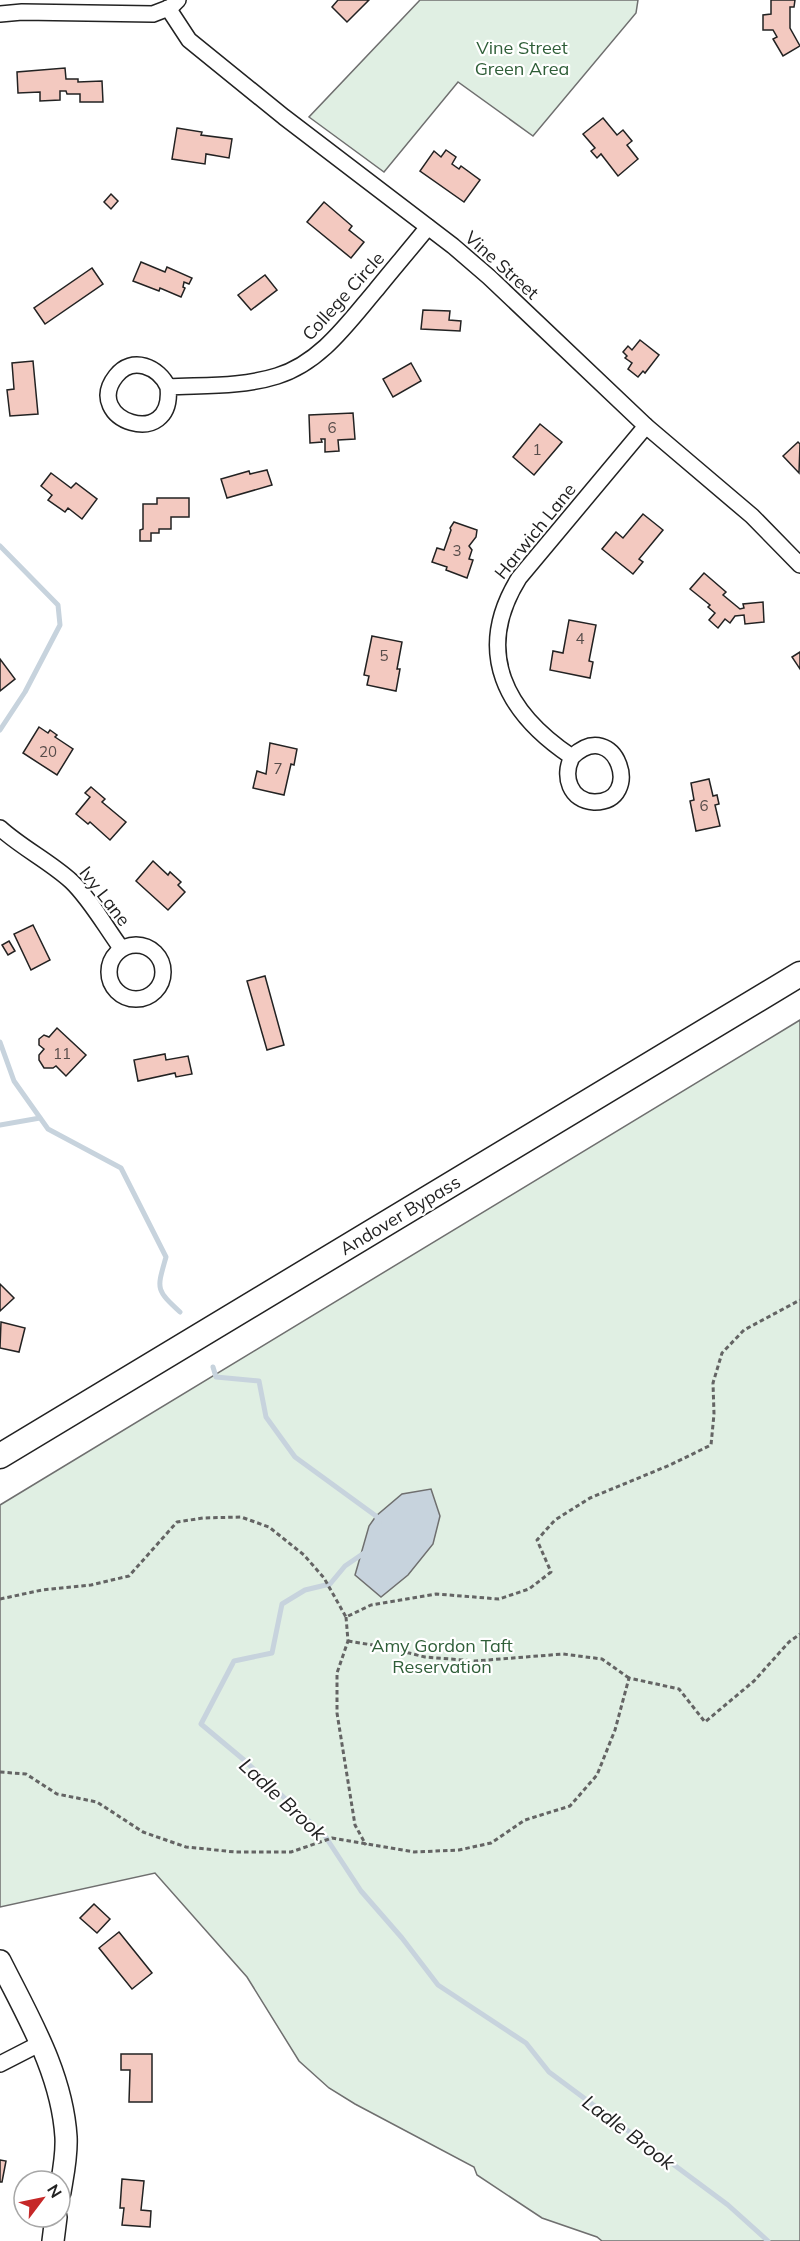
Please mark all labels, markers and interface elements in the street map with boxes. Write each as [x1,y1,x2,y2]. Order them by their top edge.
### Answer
park label: Vine Street Green Area [475,36,569,80]
street label: Vine Street [460,226,544,304]
street label: College Circle [297,247,389,345]
house number: 6 [327,418,337,437]
house number: 1 [532,440,542,459]
street label: Harwich Lane [489,478,581,584]
house number: 3 [452,541,462,560]
house number: 4 [575,629,585,648]
house number: 5 [379,646,389,665]
house number: 20 [39,742,57,761]
house number: 7 [273,759,283,778]
house number: 6 [699,796,709,815]
street label: Ivy Lane [75,861,135,931]
house number: 11 [53,1044,71,1063]
street label: Andover Bypass [336,1170,464,1260]
park label: Amy Gordon Taft Reservation [371,1634,513,1678]
water label: Ladle Brook [234,1752,332,1846]
water label: Ladle Brook [578,2089,681,2175]
north arrow [12,2169,72,2229]
text: N [43,2181,66,2201]

